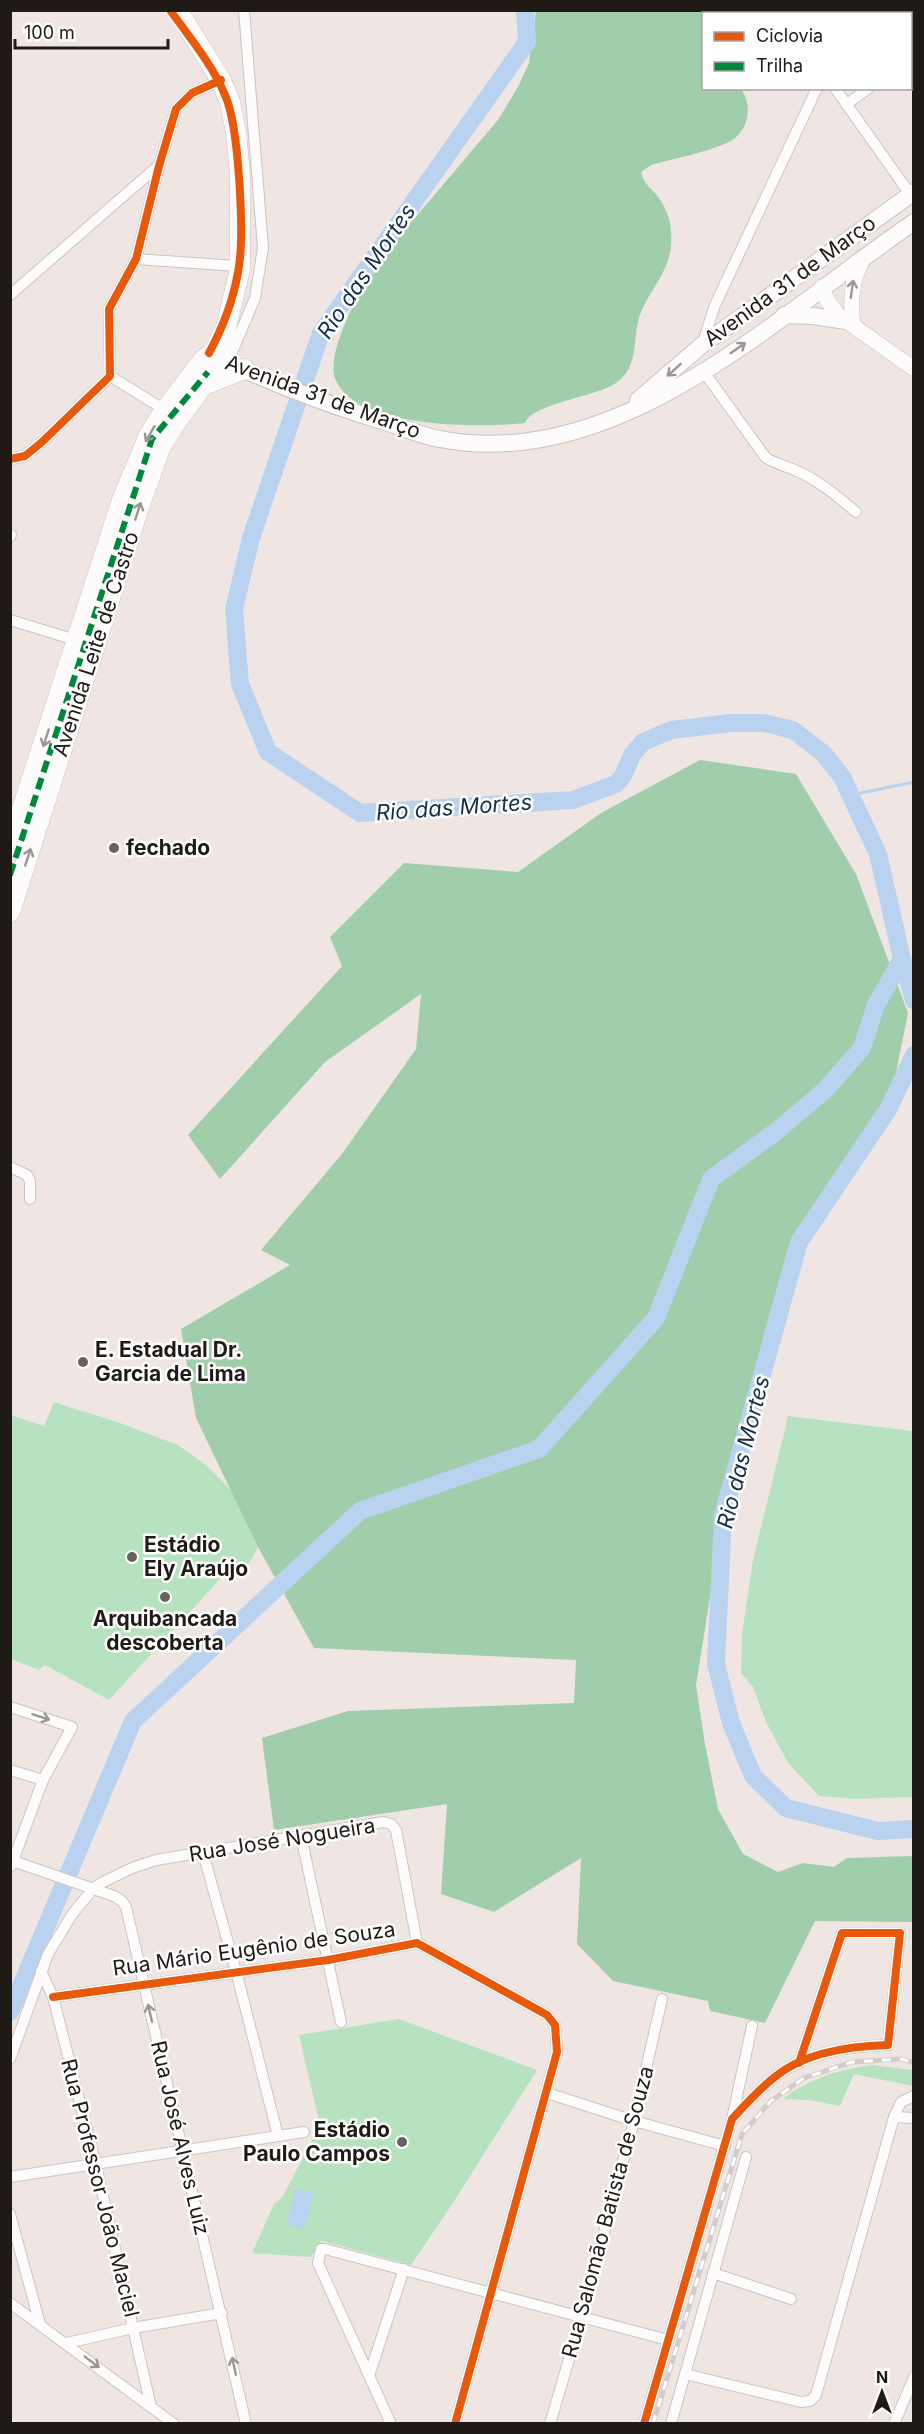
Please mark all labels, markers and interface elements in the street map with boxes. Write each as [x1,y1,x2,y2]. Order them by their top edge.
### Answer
scale bar [15,12,168,50]
legend [702,12,912,90]
text: 100 m [24,22,75,43]
text: Ciclovia [756,25,823,46]
text: Trilha [756,55,803,76]
water label: Rio das Mortes [311,199,421,343]
street label: Avenida 31 de Março [699,210,880,351]
one-way arrow [847,280,858,299]
one-way arrow [729,342,745,355]
street label: Avenida 31 de Março [222,350,424,444]
one-way arrow [666,363,681,377]
one-way arrow [144,425,156,442]
one-way arrow [134,502,145,521]
street label: Avenida Leite de Castro [47,528,144,759]
one-way arrow [40,728,51,747]
water label: Rio das Mortes [375,789,533,825]
place label: fechado [126,835,210,860]
marker: fechado [107,841,121,855]
one-way arrow [24,848,35,867]
place label: E. Estadual Dr. Garcia de Lima [95,1337,246,1386]
marker: E. Estadual Dr. Garcia de Lima [76,1355,90,1369]
water label: Rio das Mortes [711,1373,775,1531]
place label: Estádio Ely Araújo [144,1532,248,1581]
marker: Estádio Ely Araújo [125,1550,139,1564]
marker: Arquibancada descoberta [158,1590,172,1604]
place label: Arquibancada descoberta [93,1606,237,1655]
one-way arrow [31,1712,50,1723]
street label: Rua José Nogueira [187,1812,377,1867]
street label: Rua Mário Eugênio de Souza [111,1916,397,1981]
one-way arrow [144,2004,155,2023]
street label: Rua José Alves Luiz [146,2038,215,2238]
street label: Rua Professor João Maciel [56,2056,145,2320]
street label: Rua Salomão Batista de Souza [556,2063,659,2361]
place label: Estádio Paulo Campos [243,2117,390,2166]
marker: Estádio Paulo Campos [395,2135,409,2149]
one-way arrow [83,2356,99,2368]
one-way arrow [228,2357,239,2377]
north arrow [852,2362,912,2422]
text: N [876,2367,888,2387]

